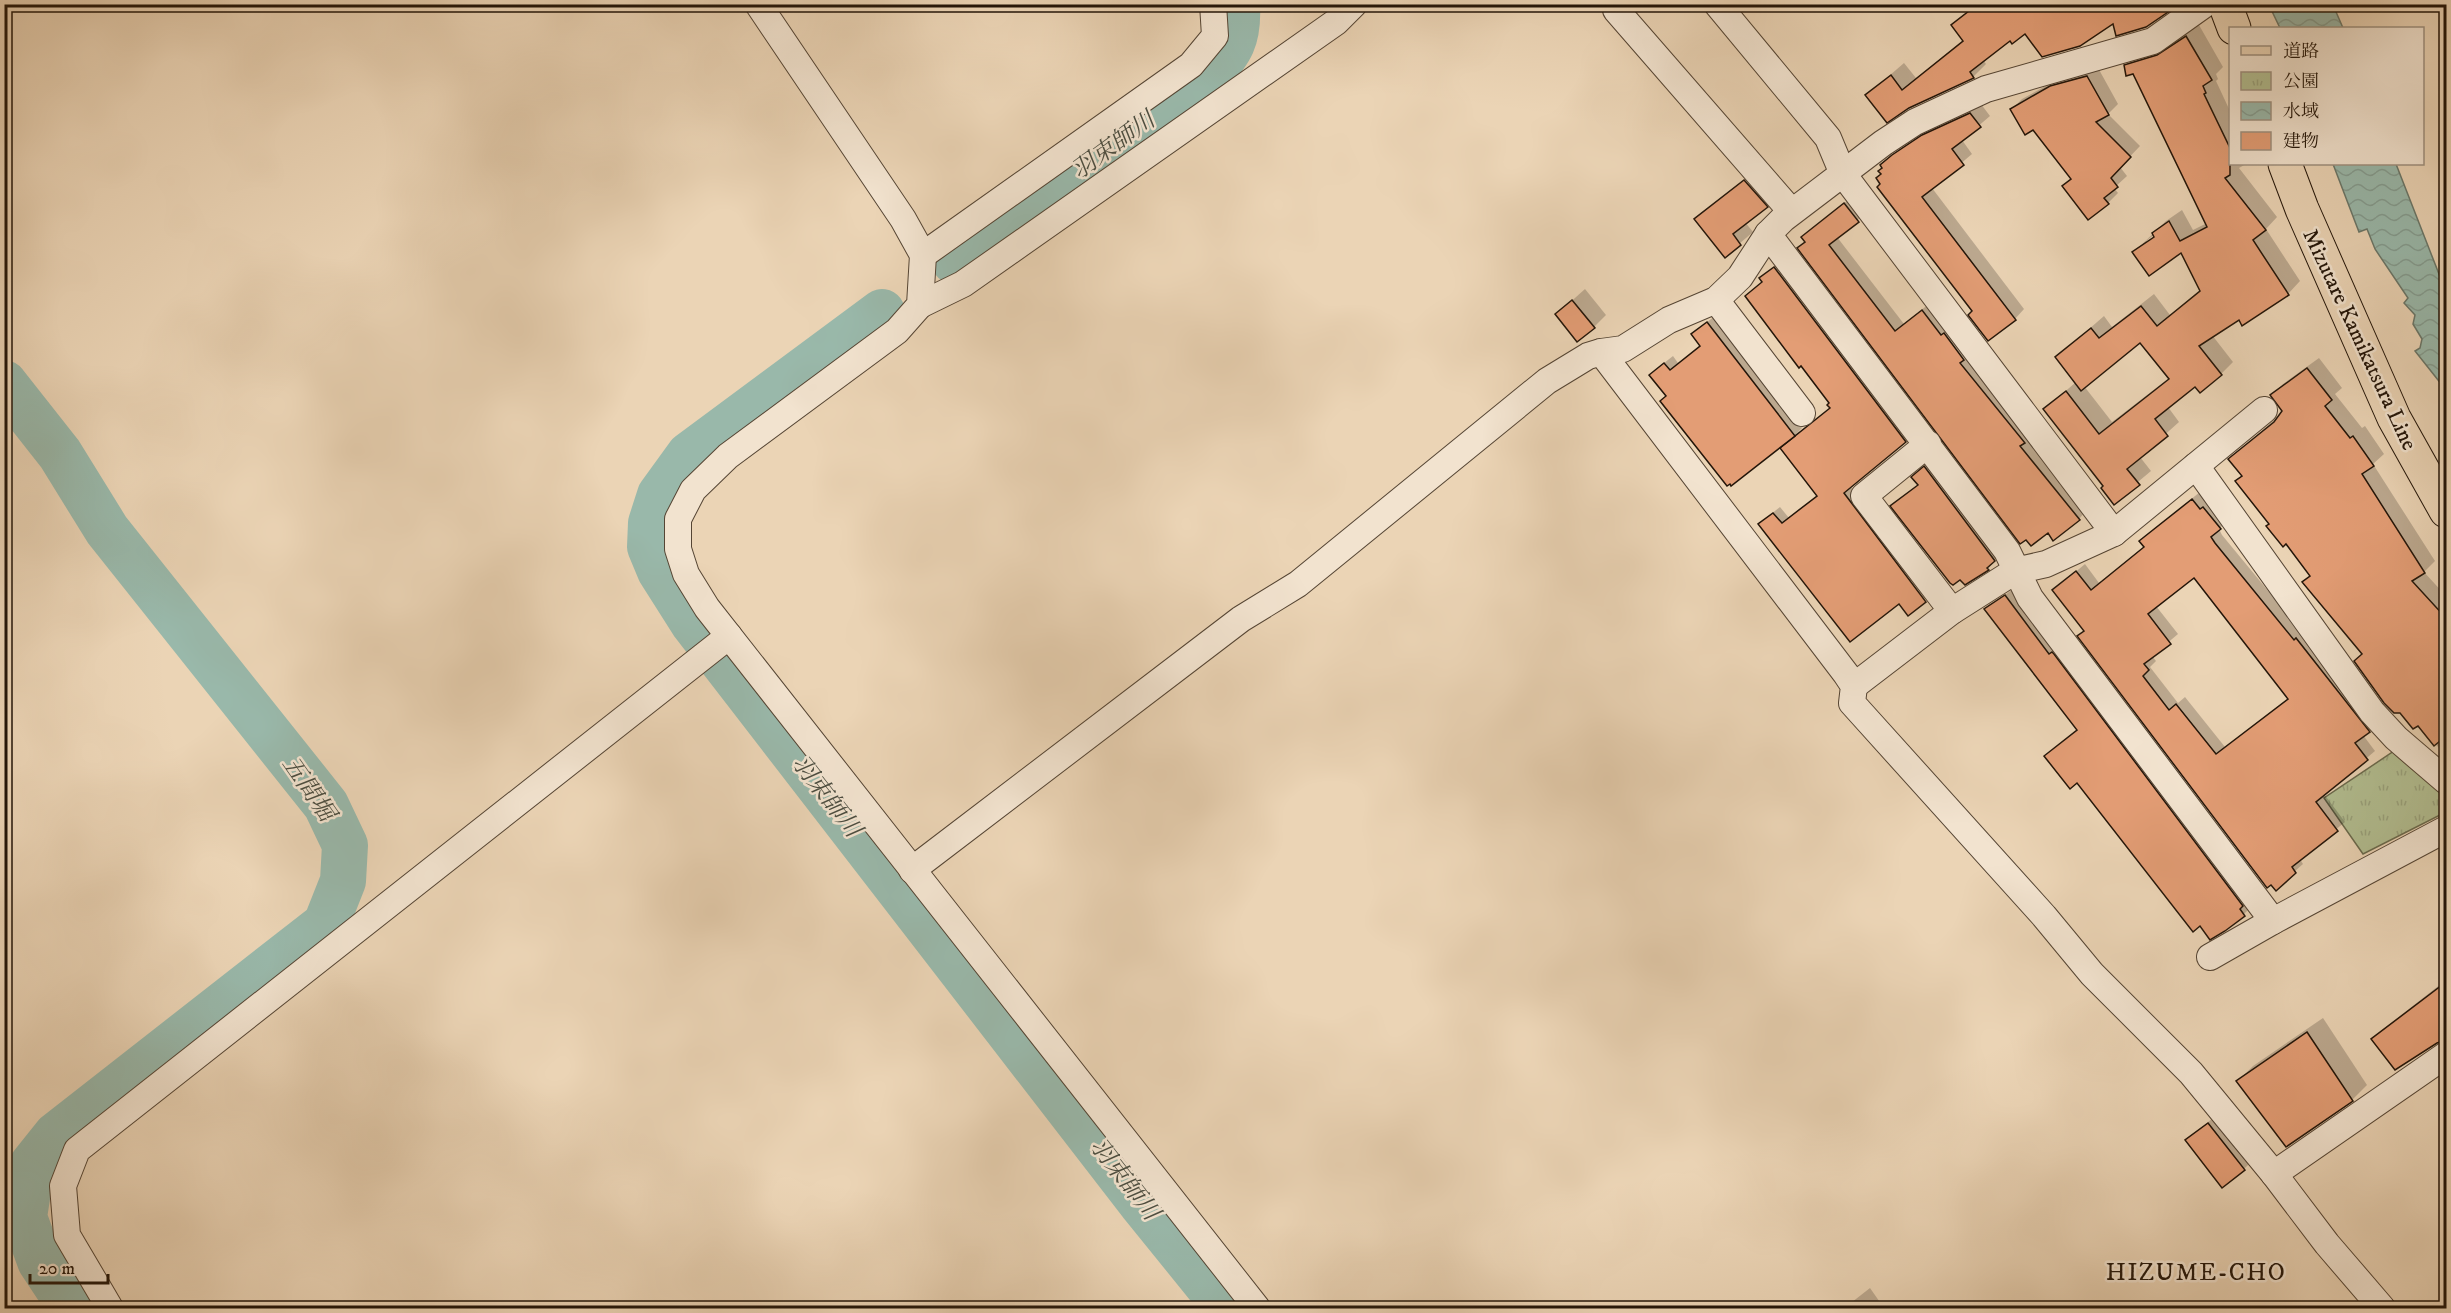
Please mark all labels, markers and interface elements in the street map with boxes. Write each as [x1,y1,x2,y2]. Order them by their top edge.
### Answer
legend [2229,27,2424,165]
text: 道路 [2283,41,2319,63]
text: 公園 [2283,71,2319,93]
text: 水域 [2283,101,2319,123]
water label: 羽束師川 [1066,104,1164,186]
text: 建物 [2283,131,2319,153]
street label: Mizutare Kamikatsura Line [2296,225,2423,455]
water label: 五間堀 [275,750,343,830]
water label: 羽束師川 [785,750,869,846]
water label: 羽束師川 [1083,1133,1167,1229]
scale bar [30,1247,108,1285]
text: 20 m [39,1258,75,1280]
district label: HIZUME-CHO [2106,1258,2286,1288]

